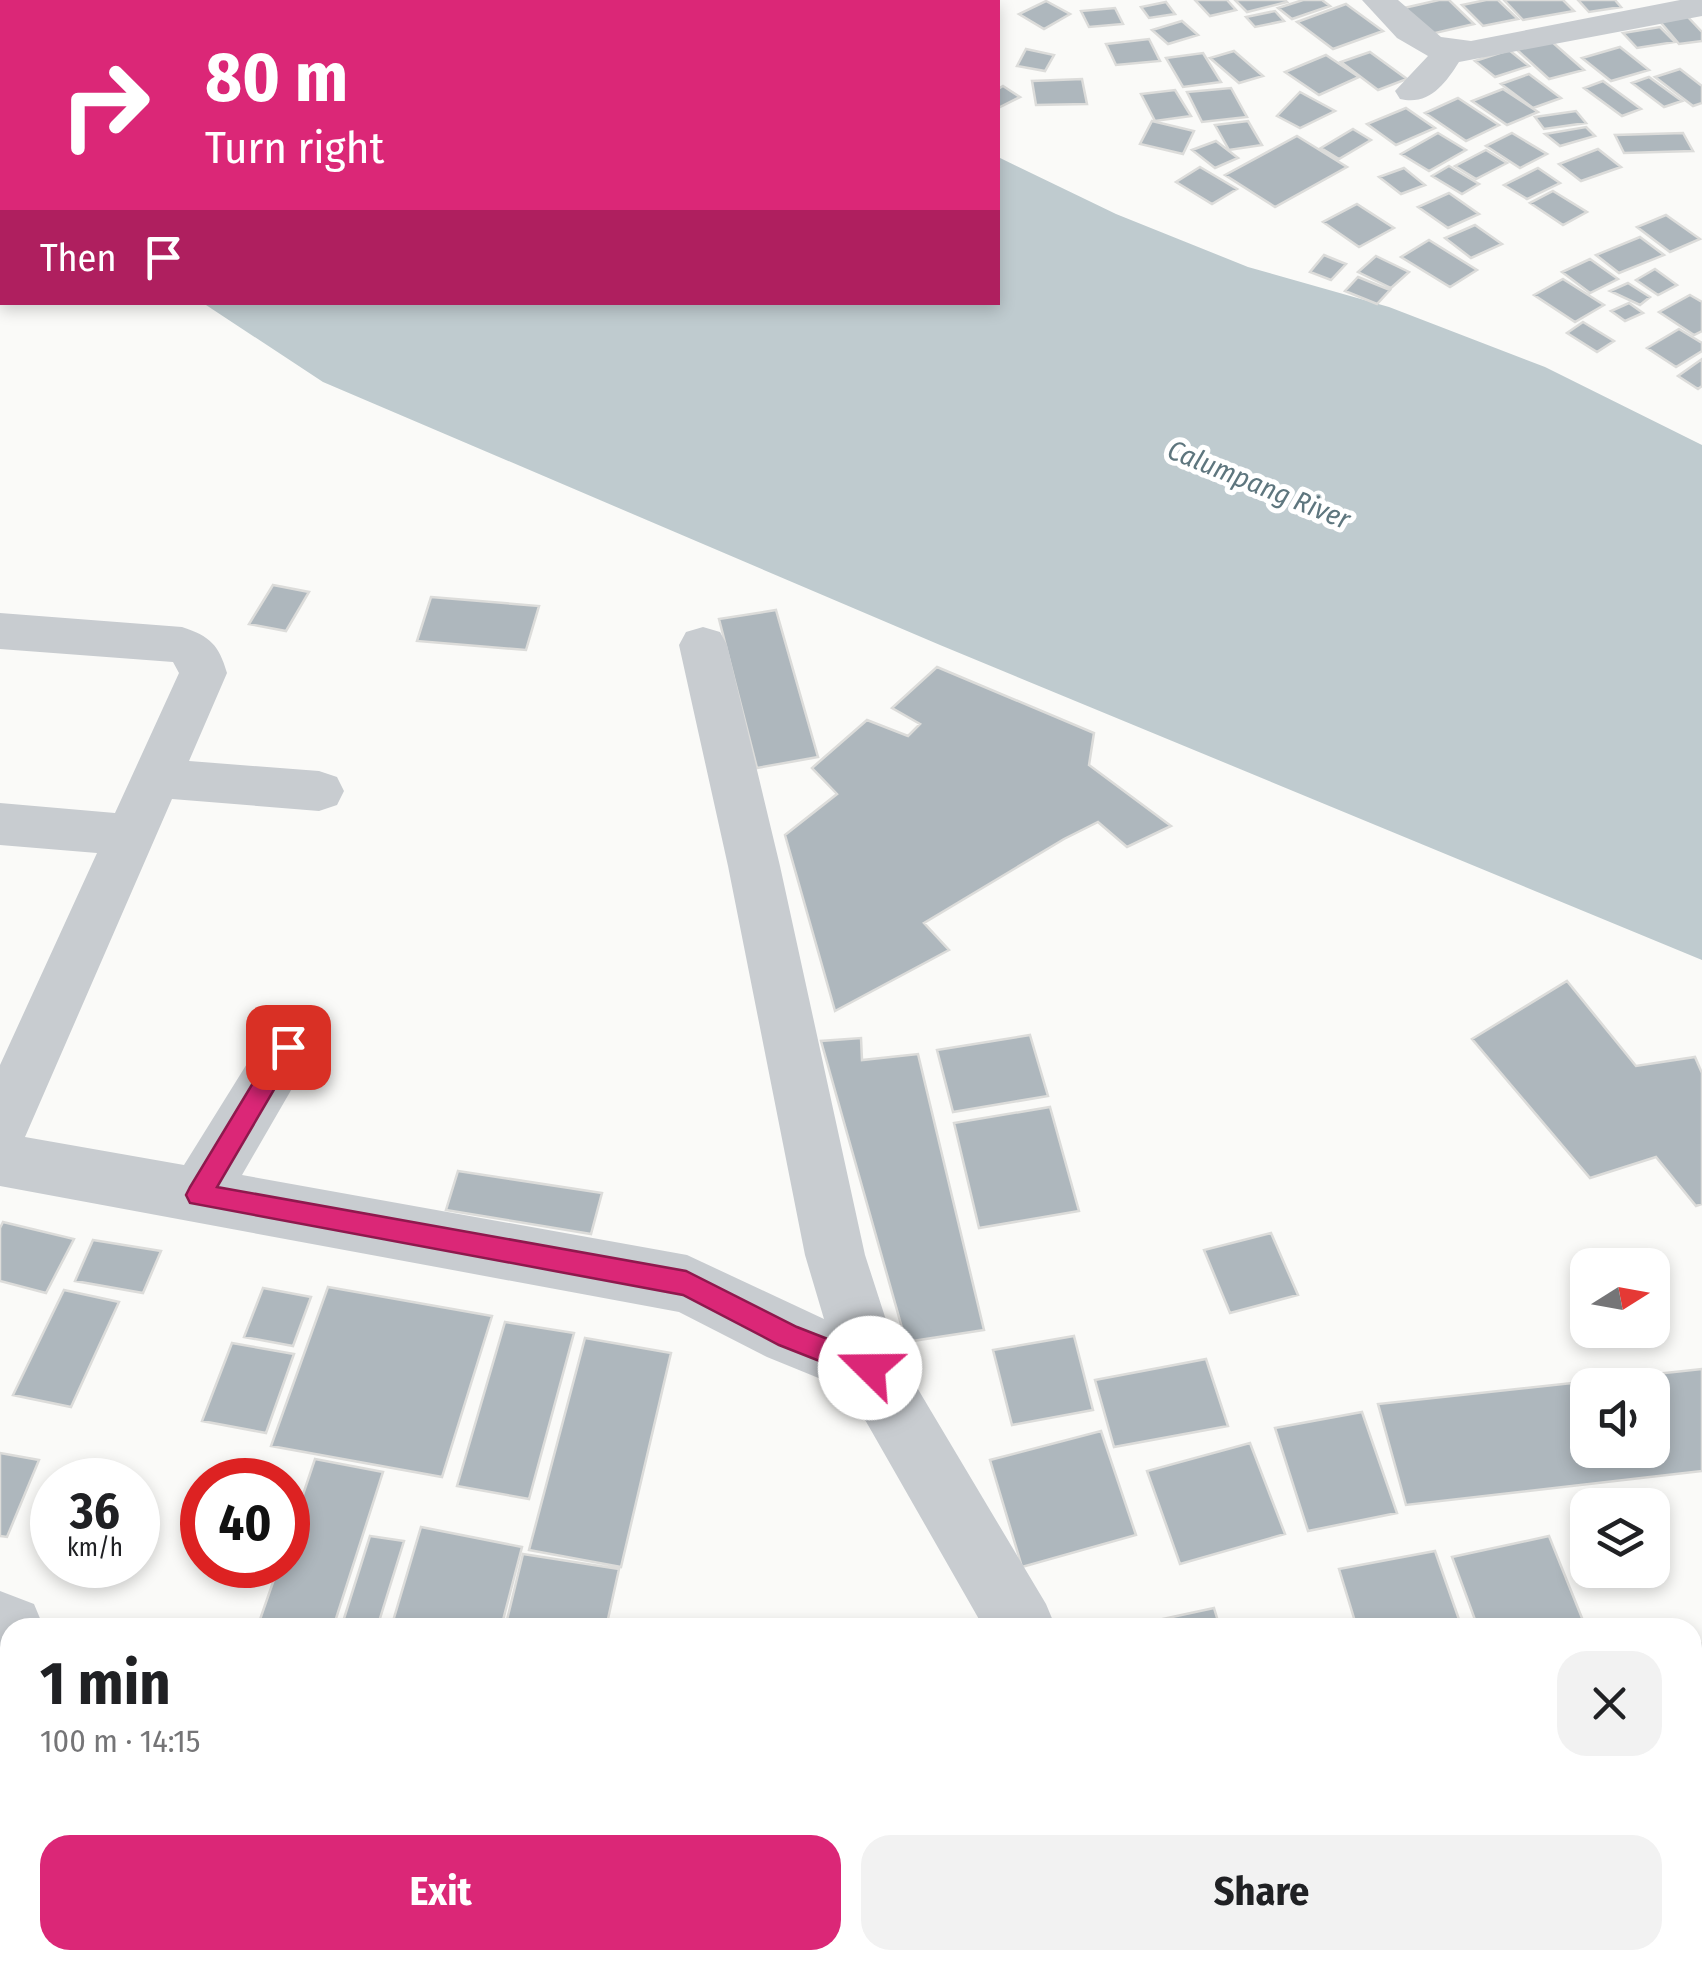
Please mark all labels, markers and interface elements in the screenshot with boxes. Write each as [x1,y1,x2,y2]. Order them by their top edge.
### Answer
text: 80 m [205,36,348,120]
icon: right [40,40,170,170]
text: Turn right [205,121,384,175]
icon: arrive [136,230,191,285]
text: Then [40,235,116,281]
water label: Calumpang River [1163,433,1356,537]
pin [246,1005,331,1090]
icon: arrive [261,1020,316,1075]
north arrow [1570,1248,1670,1348]
map controls [1570,1248,1670,1588]
position arrow [818,1316,922,1420]
button: sound [1570,1368,1670,1468]
speed limit sign: 40 [180,1458,310,1588]
text: 36 [70,1481,120,1541]
button: layers [1570,1488,1670,1588]
text: km/h [67,1533,123,1563]
text: 1 min [40,1648,171,1720]
button: close [1557,1651,1662,1756]
text: 100 m · 14:15 [40,1722,200,1760]
button: Exit [40,1835,841,1950]
button: Share [861,1835,1662,1950]

